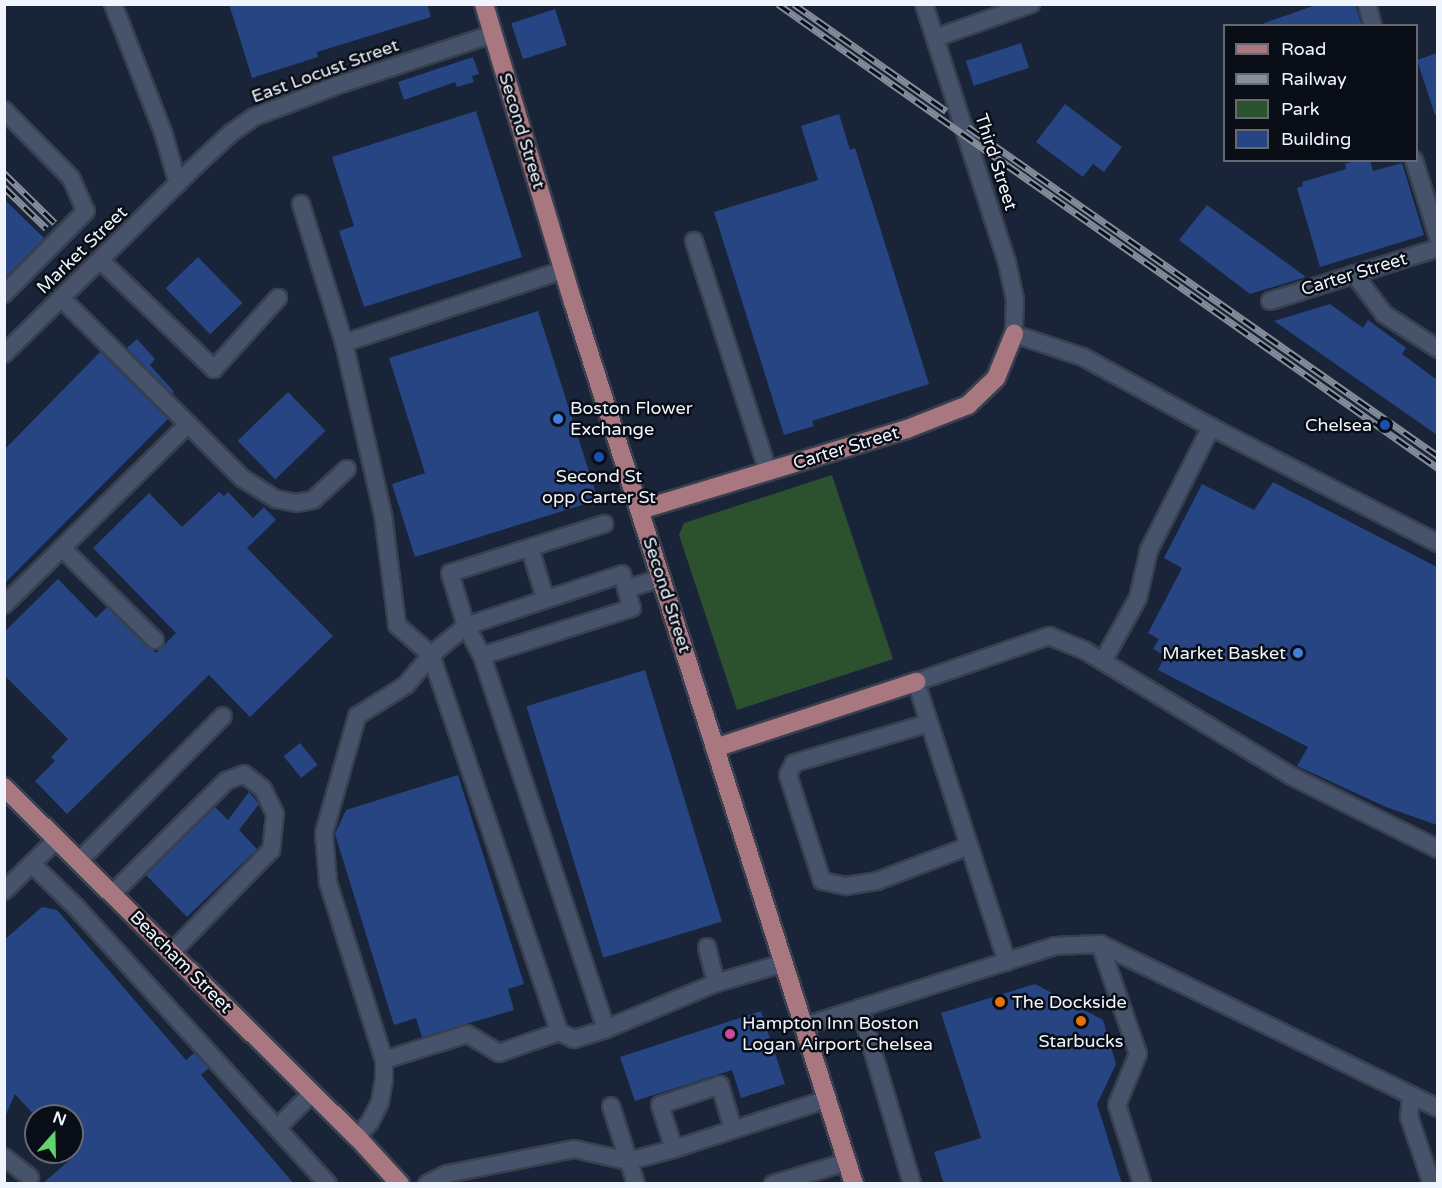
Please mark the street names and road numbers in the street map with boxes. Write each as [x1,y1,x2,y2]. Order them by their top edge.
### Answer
street label: East Locust Street [248,34,402,108]
street label: Second Street [494,70,550,192]
street label: Third Street [970,111,1022,213]
street label: Market Street [32,202,132,298]
street label: Carter Street [1298,248,1410,300]
street label: Carter Street [790,422,902,474]
street label: Second Street [638,535,696,655]
street label: Beacham Street [125,906,237,1018]

